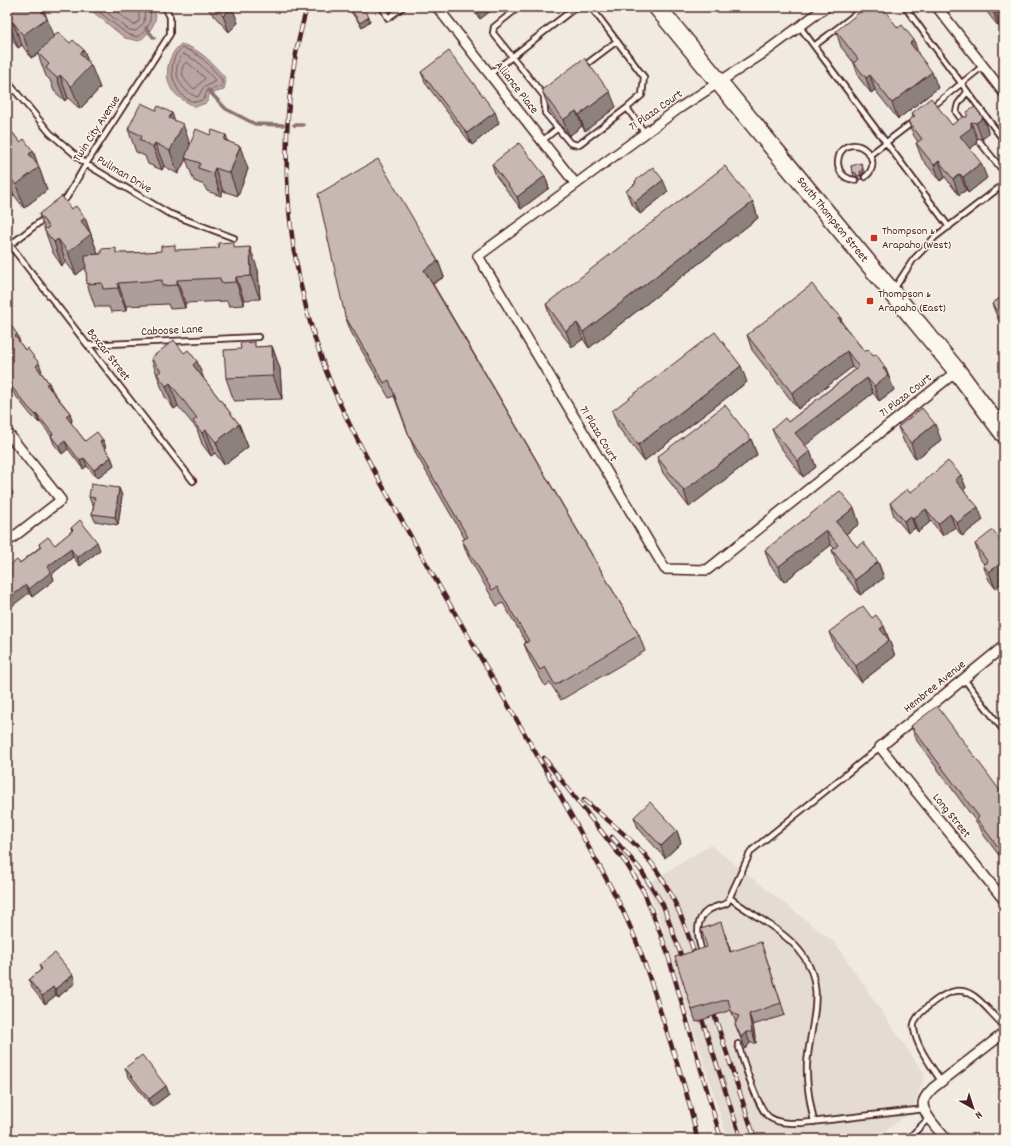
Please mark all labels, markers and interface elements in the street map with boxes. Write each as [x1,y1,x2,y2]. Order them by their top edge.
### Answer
street label: Alliance Place [490,58,542,118]
street label: 71 Plaza Court [626,86,687,136]
street label: Twin City Avenue [69,92,125,166]
street label: Pullman Drive [93,152,155,198]
street label: South Thompson Street [792,174,872,267]
place label: Thompson & Arapaho (West) [882,223,951,254]
marker: Thompson & Arapaho (West) [869,233,879,243]
place label: Thompson & Arapaho (East) [878,286,946,317]
marker: Thompson & Arapaho (East) [865,296,875,306]
street label: Caboose Lane [141,321,203,341]
street label: Boxcar Street [82,325,134,385]
street label: 71 Plaza Court [876,370,936,422]
street label: 71 Plaza Court [575,403,622,466]
street label: Hembree Avenue [900,657,970,717]
street label: Long Street [928,790,975,842]
north arrow [953,1088,993,1128]
text: N [970,1106,985,1122]

